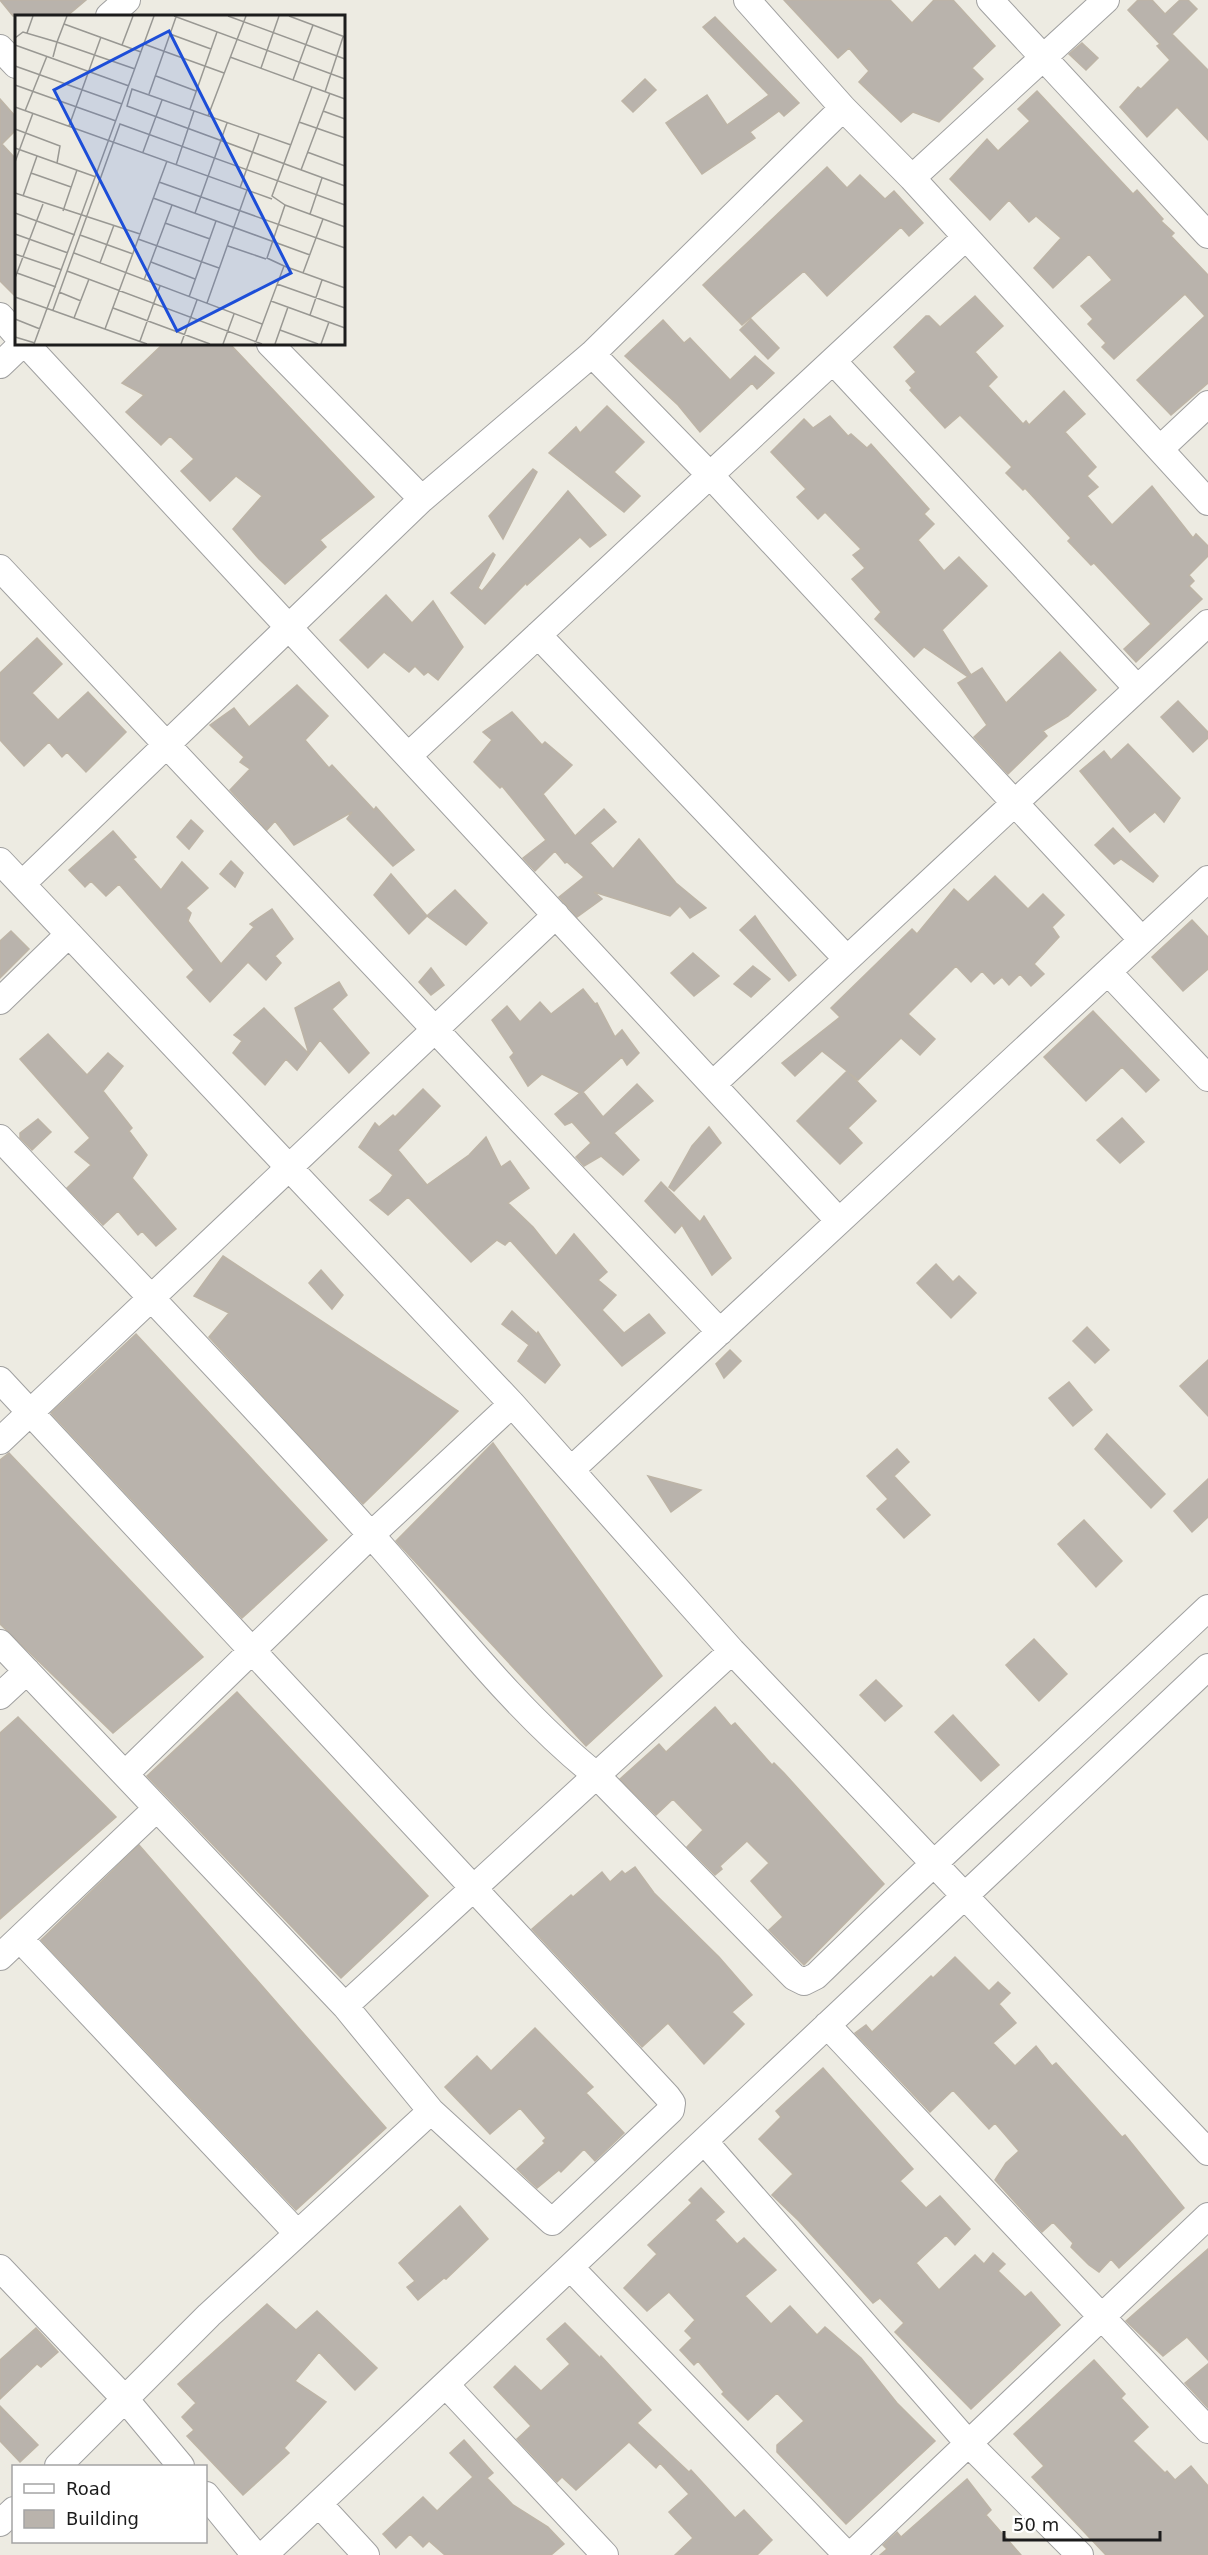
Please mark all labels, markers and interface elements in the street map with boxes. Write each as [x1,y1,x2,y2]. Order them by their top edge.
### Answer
inset map [15,15,345,345]
legend [12,2465,207,2543]
text: Road [66,2478,111,2499]
scale bar [1004,2504,1160,2542]
text: Building [66,2508,139,2529]
text: 50 m [1013,2514,1059,2535]

